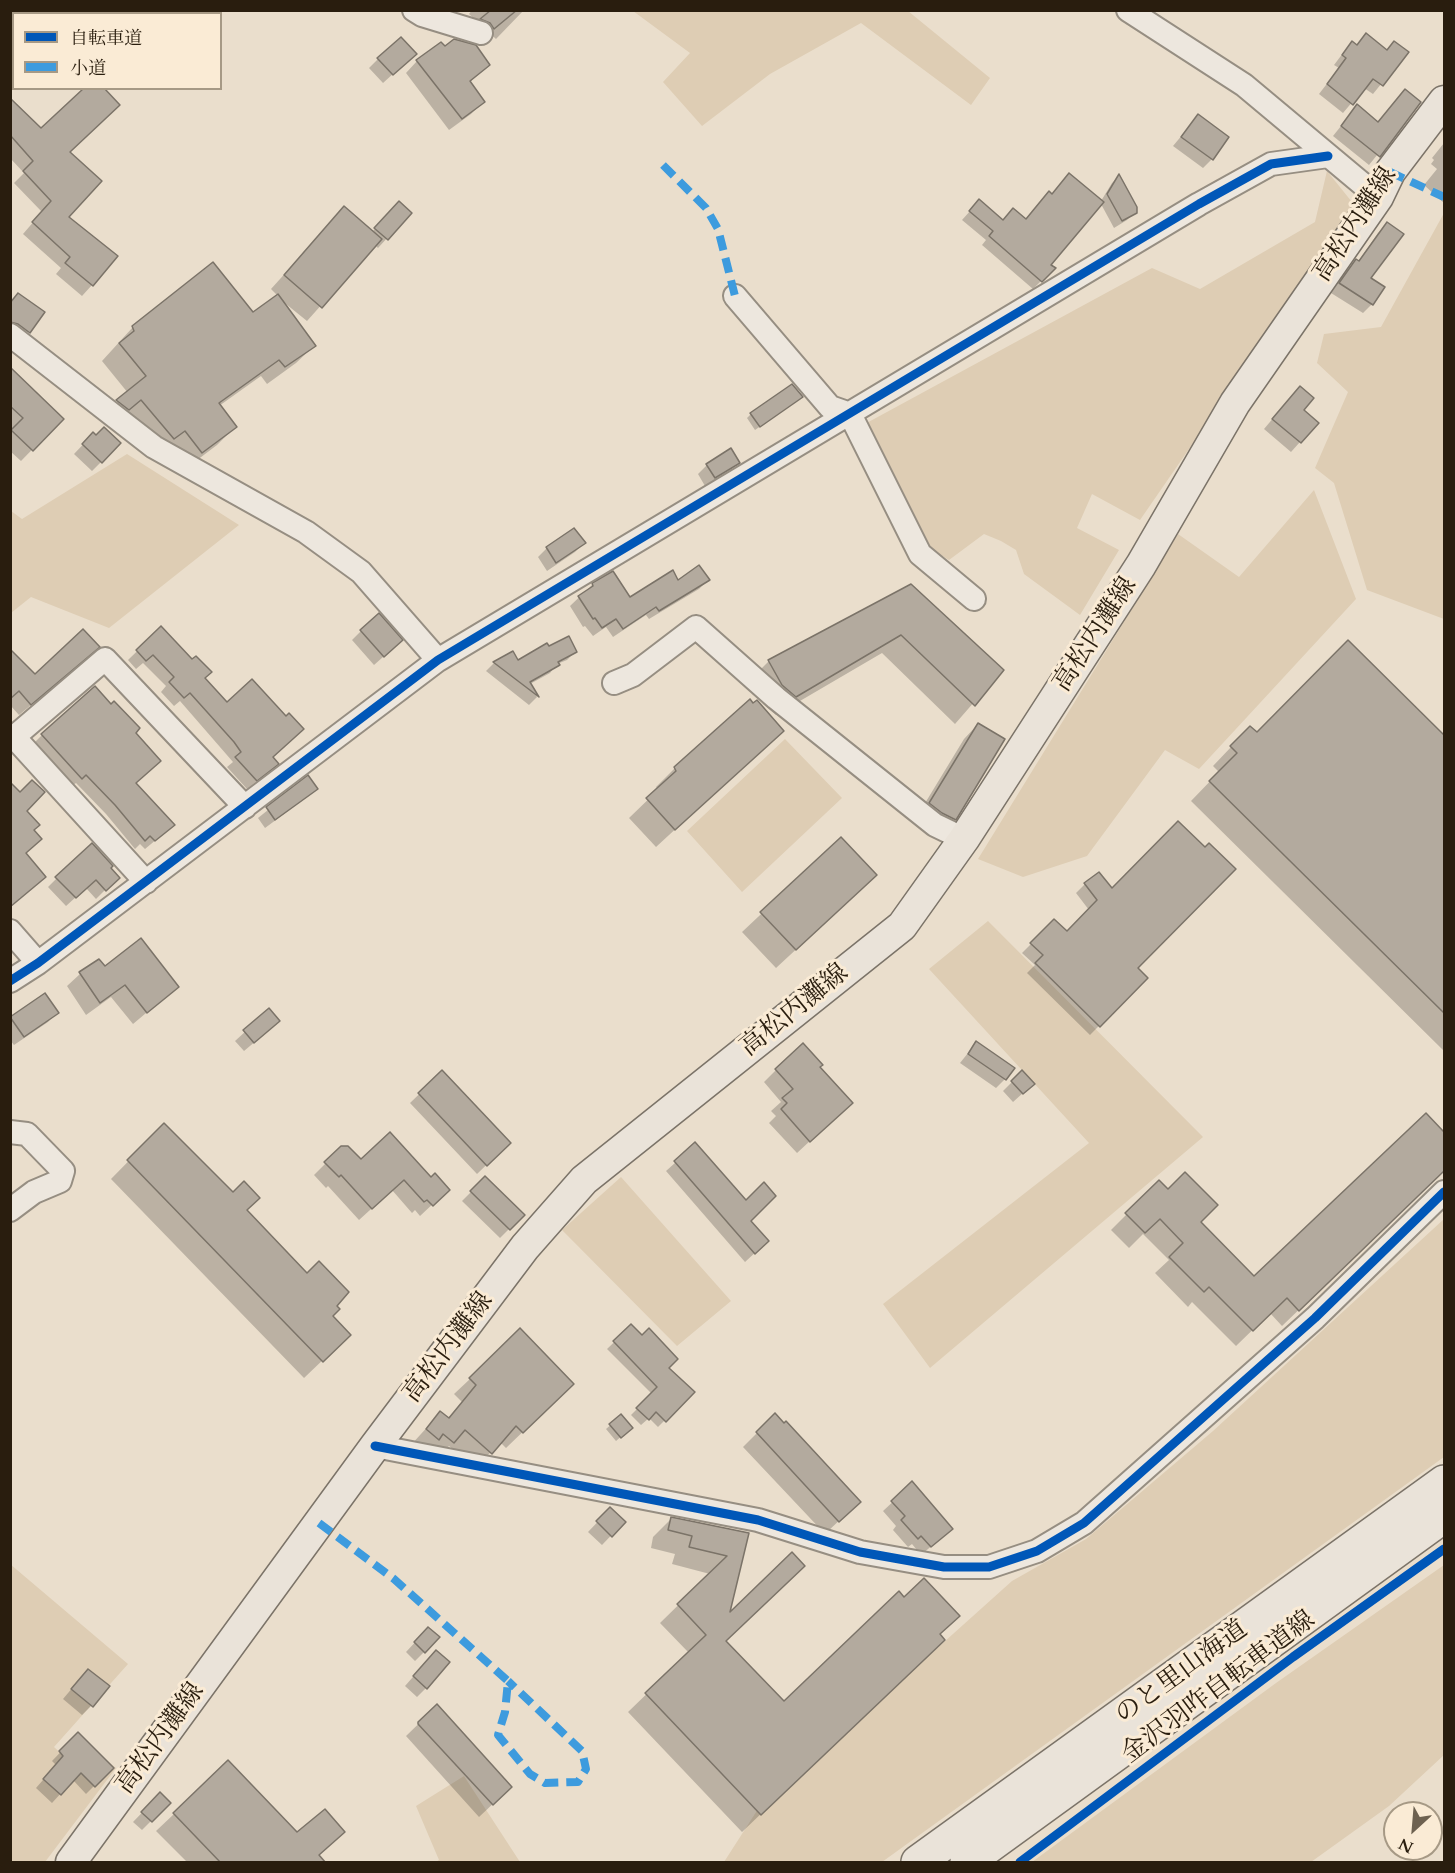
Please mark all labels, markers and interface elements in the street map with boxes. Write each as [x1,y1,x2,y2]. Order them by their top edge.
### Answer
legend [12,12,222,90]
text: 自転車道 [70,26,142,51]
text: 小道 [70,56,106,81]
street label: 高松内灘線 [1308,162,1404,288]
street label: 高松内灘線 [1048,572,1144,698]
street label: 高松内灘線 [735,958,855,1064]
street label: 高松内灘線 [397,1287,501,1409]
street label: 金沢羽咋自転車道線 [1116,1605,1322,1771]
street label: のと里山海道 [1110,1615,1254,1731]
street label: 高松内灘線 [110,1677,212,1801]
north arrow [1383,1801,1443,1861]
text: N [1395,1832,1417,1858]

